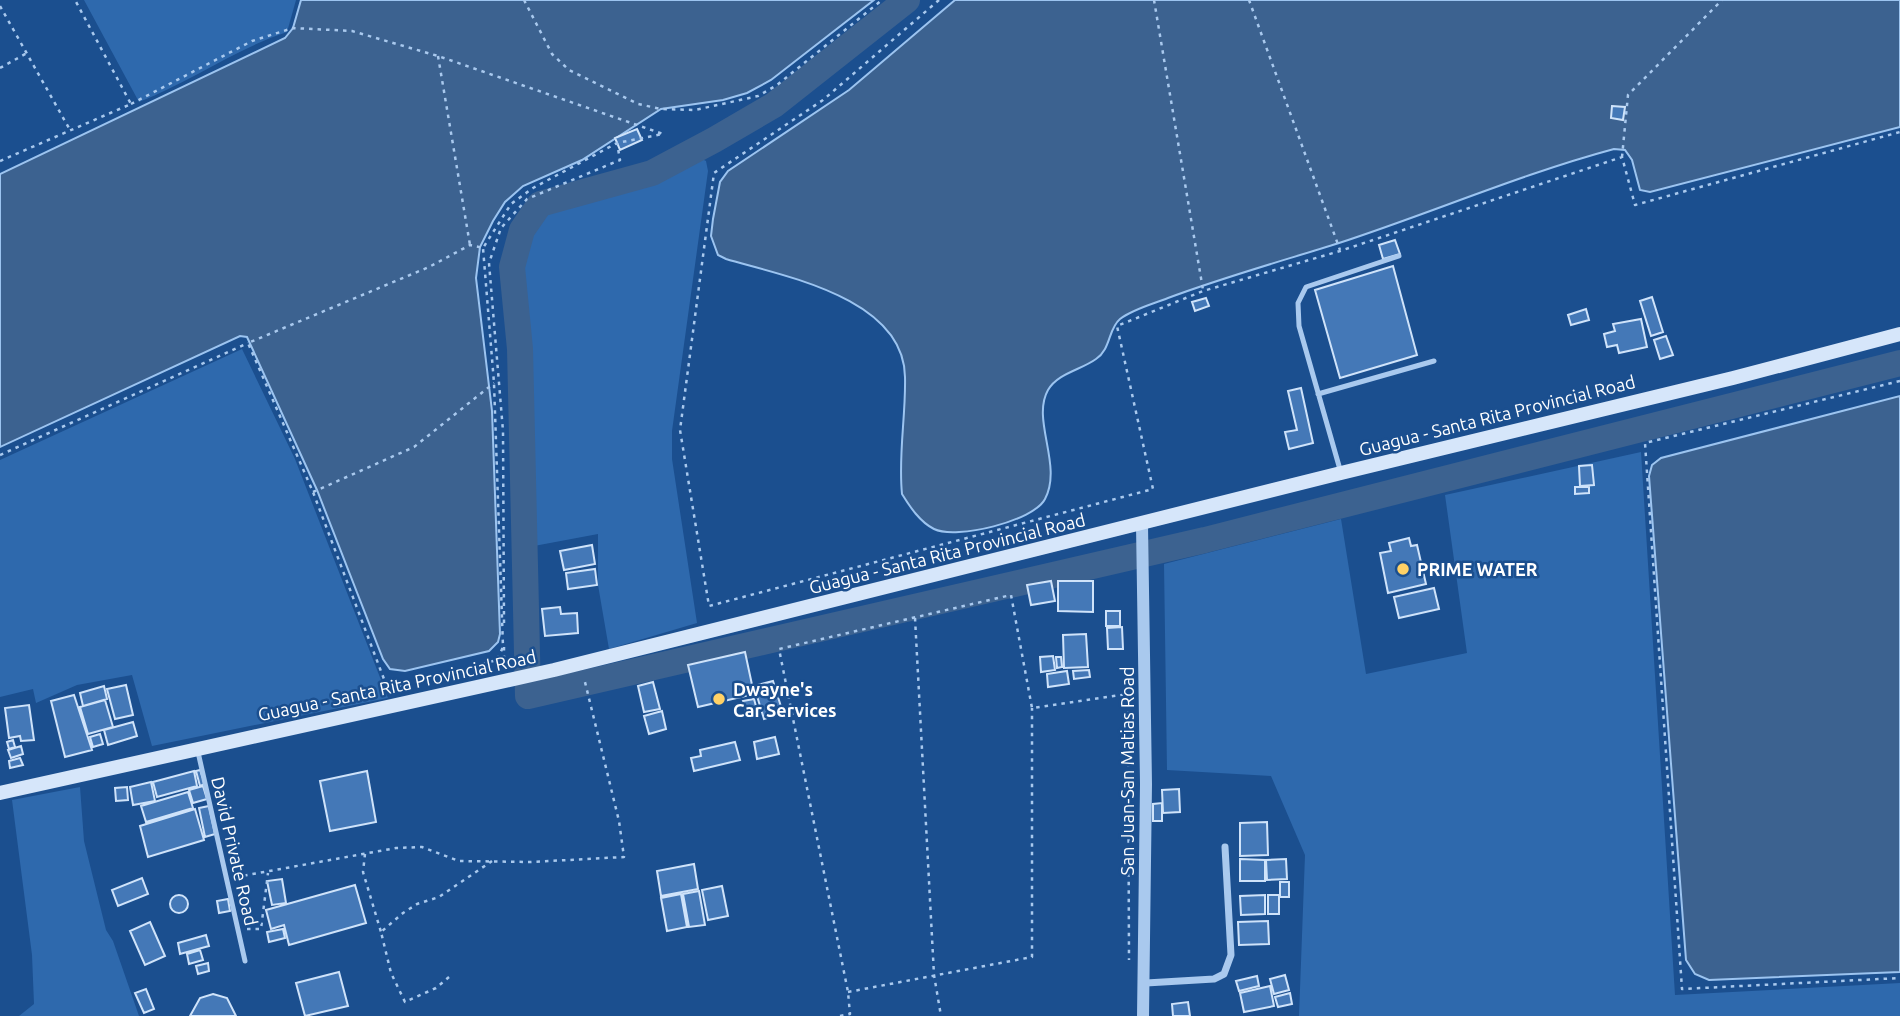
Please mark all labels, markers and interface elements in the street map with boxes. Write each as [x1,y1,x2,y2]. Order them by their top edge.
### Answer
street label: Guagua - Santa Rita Provincial Road [1357,371,1637,459]
street label: Guagua - Santa Rita Provincial Road [807,509,1087,597]
place label: PRIME WATER [1417,559,1538,579]
marker: PRIME WATER [1395,561,1411,577]
street label: Guagua - Santa Rita Provincial Road [256,646,538,724]
street label: San Juan-San Matias Road [1117,666,1137,876]
place label: Dwayne's Car Services [733,679,837,720]
marker: Dwayne's Car Services [711,691,727,707]
street label: David Private Road [208,775,262,927]

